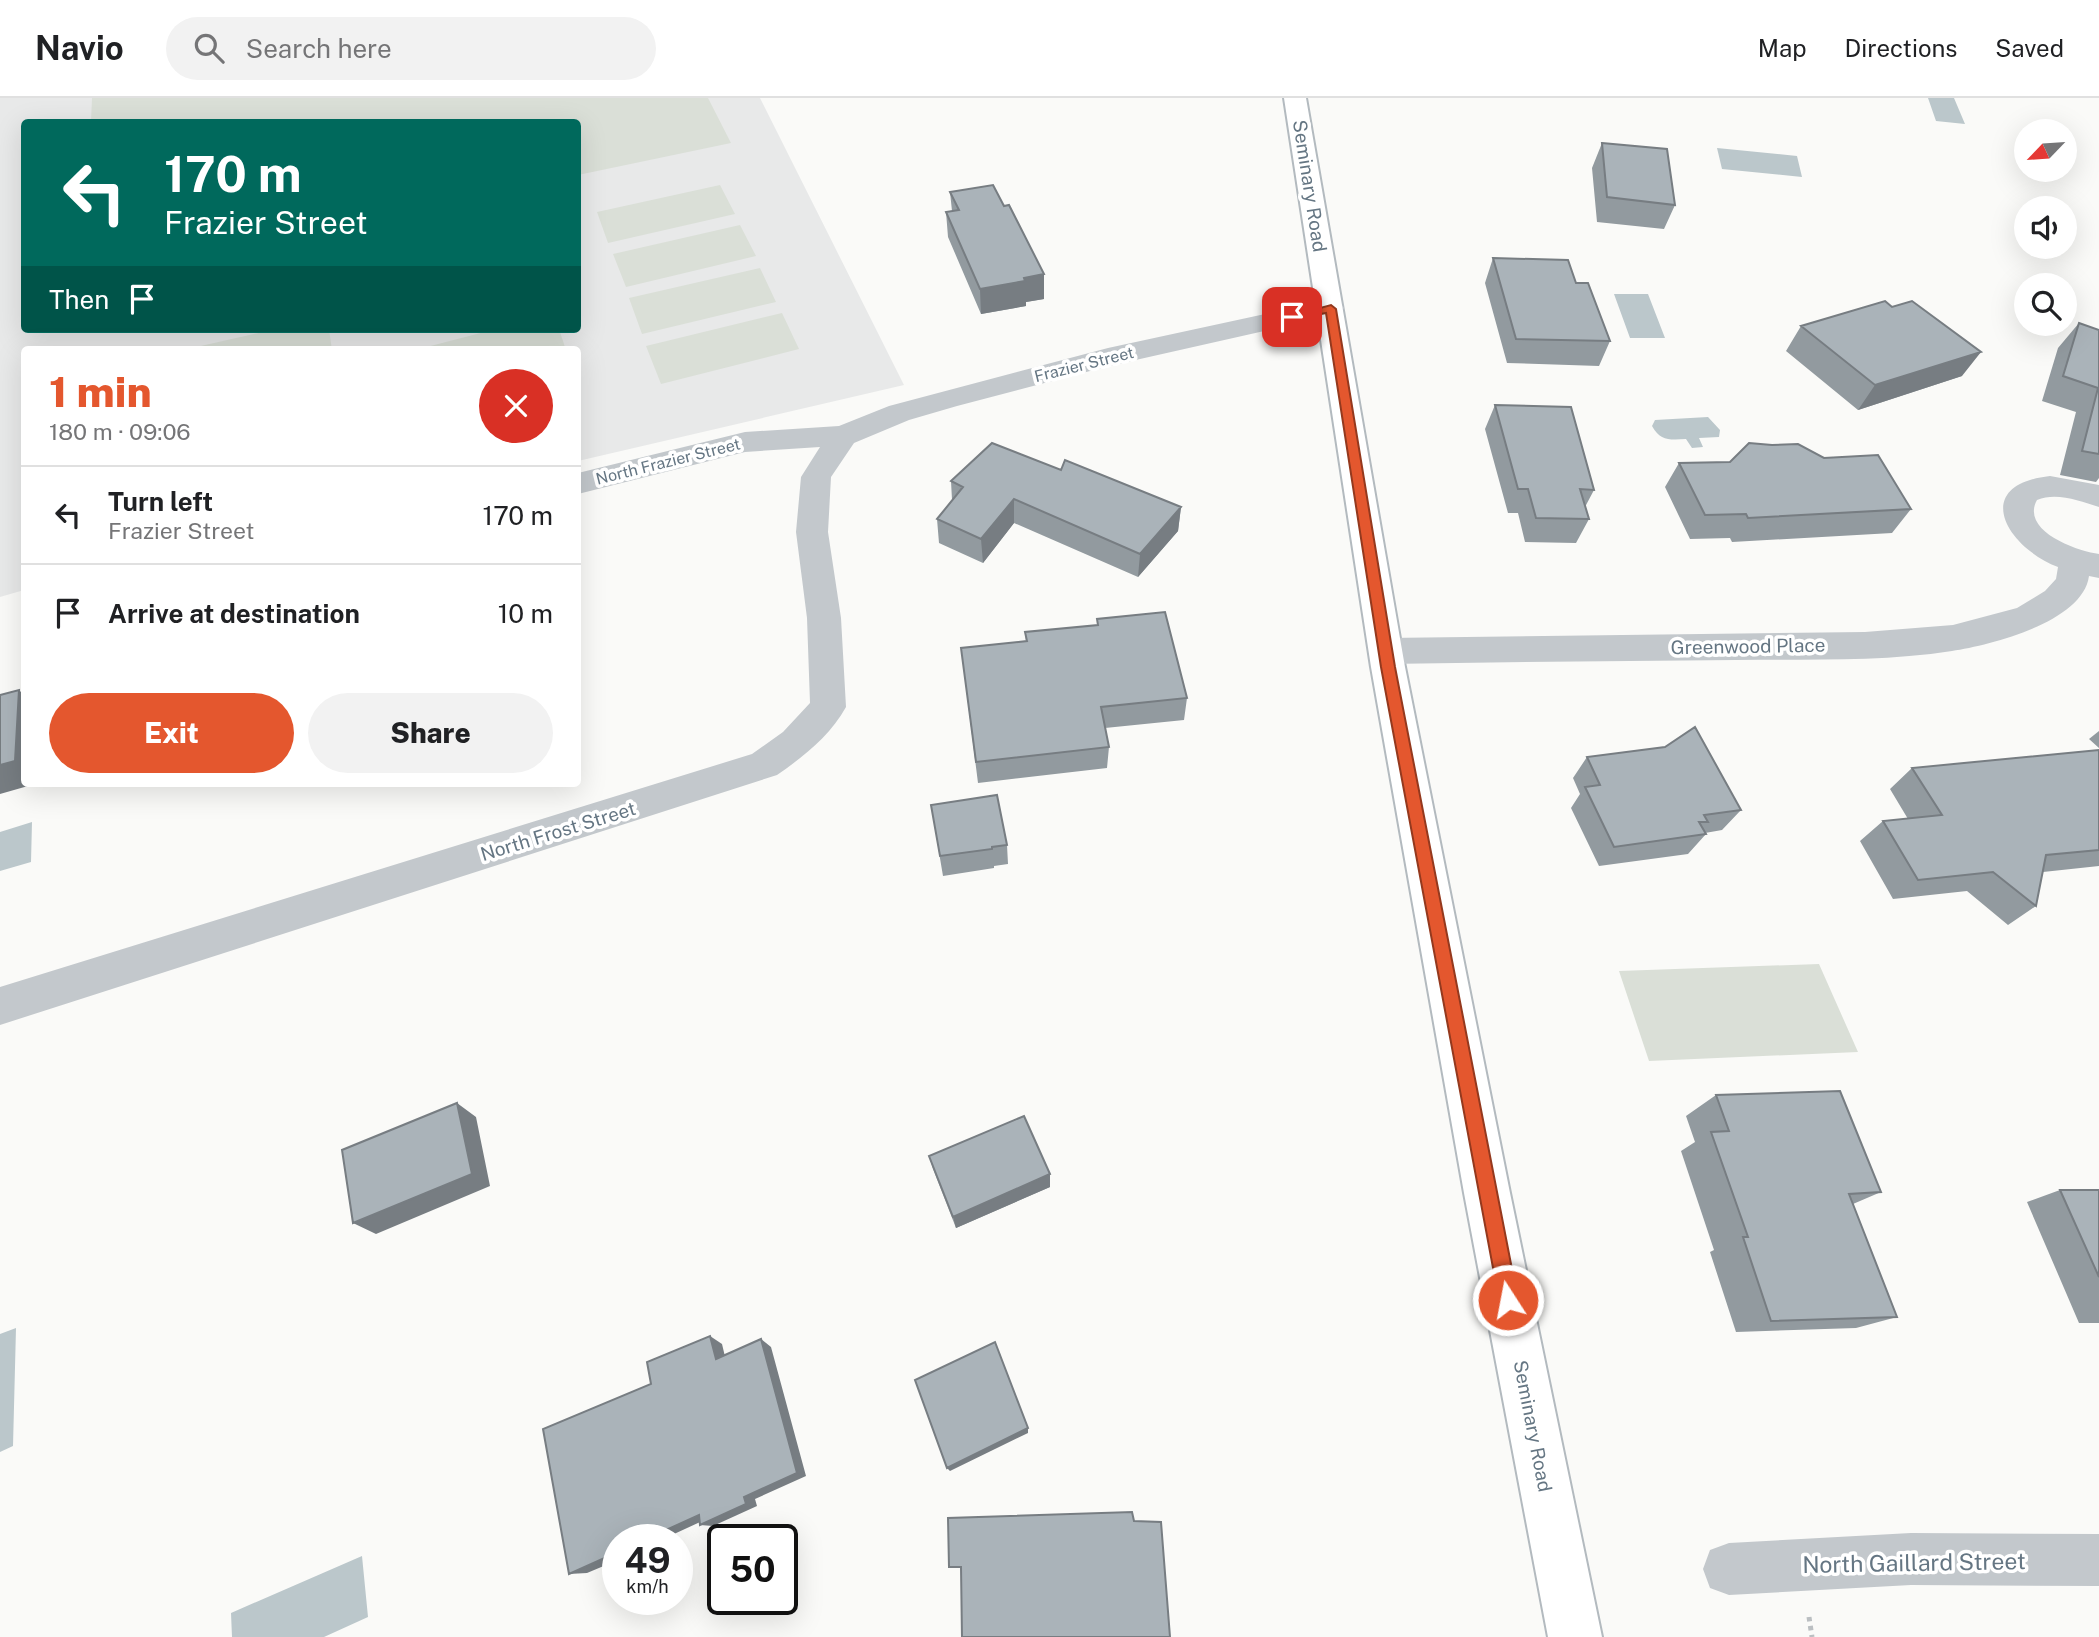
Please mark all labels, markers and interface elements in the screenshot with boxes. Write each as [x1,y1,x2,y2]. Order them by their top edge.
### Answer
search box [166,17,656,80]
text: Navio [35,29,124,67]
icon: search [190,29,228,67]
text: Search here [246,33,392,64]
text: Map [1758,34,1807,62]
text: Directions [1845,34,1957,62]
text: Saved [1995,34,2064,62]
street label: Seminary Road [1289,118,1331,254]
north arrow [2014,119,2077,182]
map controls [2014,119,2077,336]
text: 170 m [164,145,302,203]
icon: left [49,147,140,238]
button: sound [2014,196,2077,259]
text: Frazier Street [164,204,368,241]
button: search [2014,273,2077,336]
icon: arrive [123,280,161,318]
text: Then [49,284,109,315]
pin [1262,287,1322,347]
icon: arrive [1273,298,1311,336]
street label: Frazier Street [1032,343,1136,386]
text: 1 min [49,367,152,416]
button: close [479,369,553,443]
text: 180 m · 09:06 [49,418,191,445]
street label: North Frazier Street [594,434,742,489]
text: Turn left [108,486,213,517]
icon: left [49,496,87,534]
text: 170 m [483,500,553,531]
text: Frazier Street [108,517,254,544]
icon: arrive [49,594,87,632]
text: Arrive at destination [108,598,360,629]
text: 10 m [498,598,553,629]
street label: Greenwood Place [1670,634,1826,658]
button: Exit [49,693,294,773]
button: Share [308,693,553,773]
street label: North Frost Street [478,797,638,865]
position arrow [1471,1263,1545,1337]
street label: Seminary Road [1509,1358,1557,1494]
speed limit sign: 50 [707,1524,798,1615]
text: 49 [624,1540,671,1581]
street label: North Gaillard Street [1802,1547,2026,1578]
text: km/h [626,1576,669,1597]

